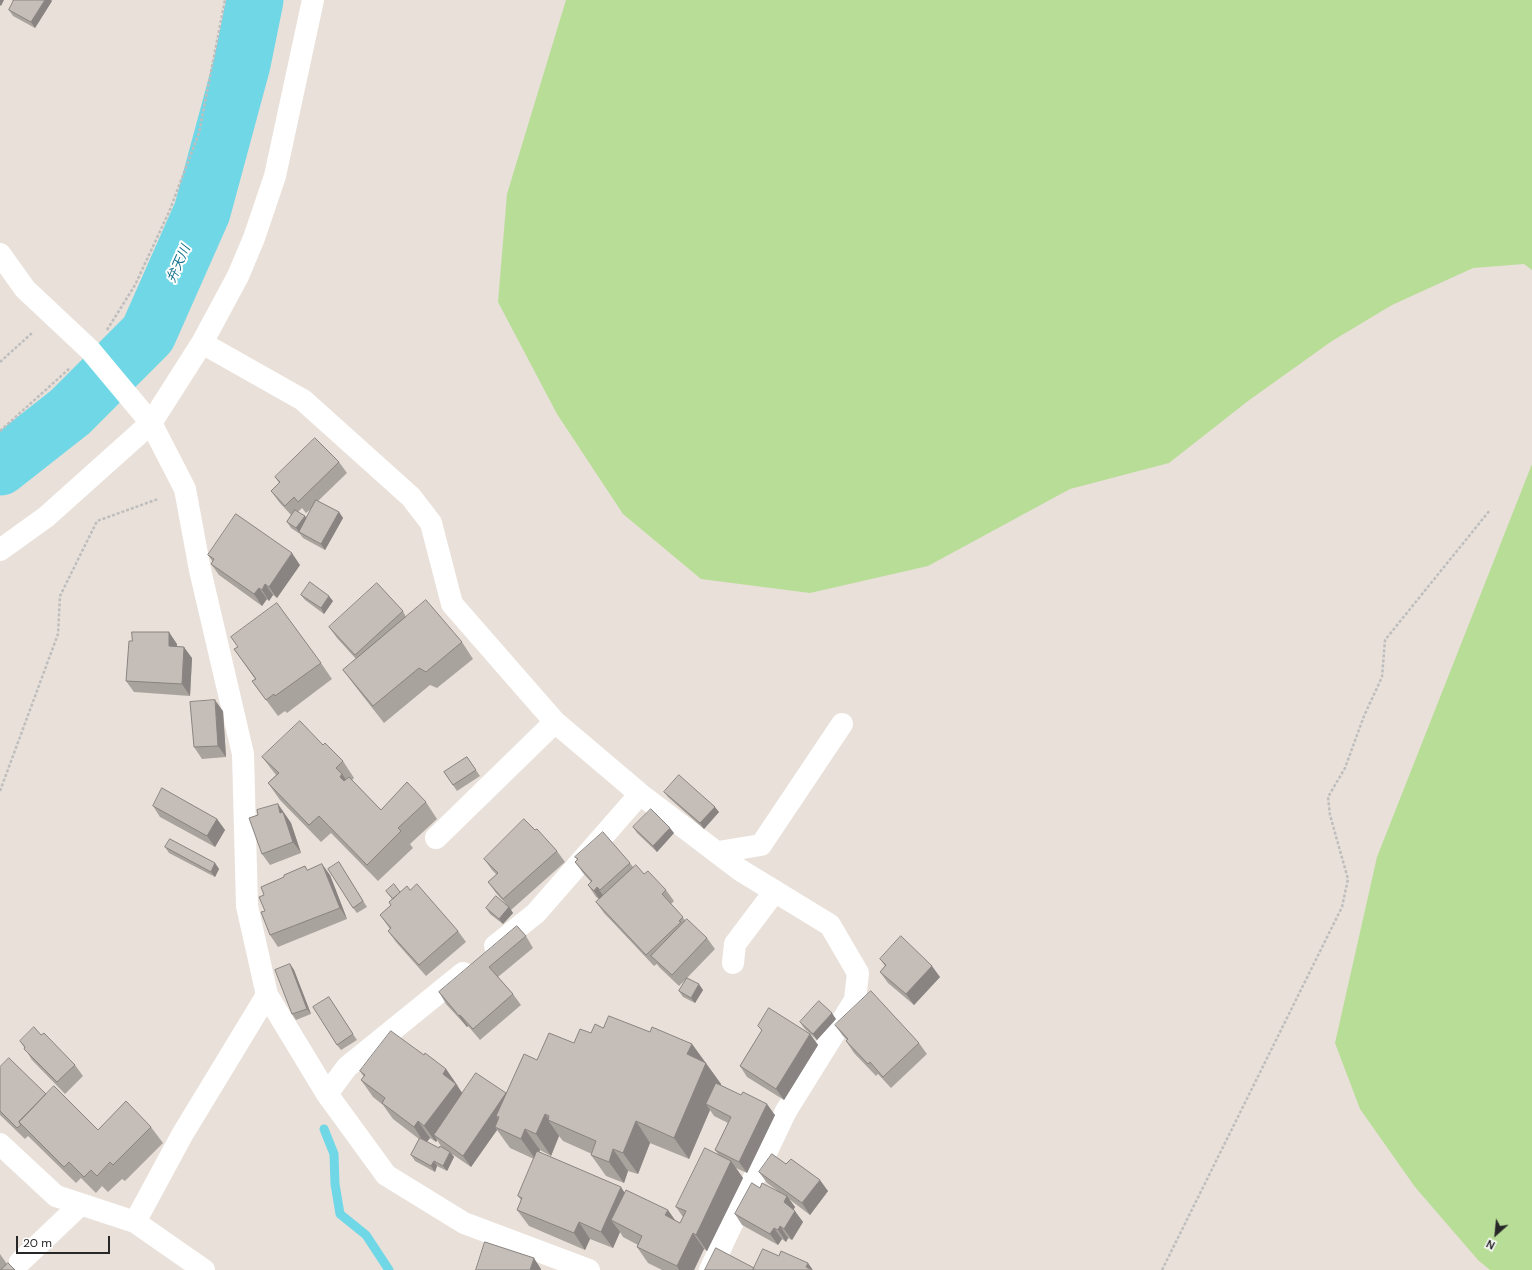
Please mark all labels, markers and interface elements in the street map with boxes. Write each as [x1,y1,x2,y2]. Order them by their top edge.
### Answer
water label: 弁天川 [164,243,194,285]
north arrow [1476,1214,1516,1254]
scale bar [18,1228,112,1254]
text: 20 m [23,1235,52,1251]
text: N [1484,1237,1497,1253]

